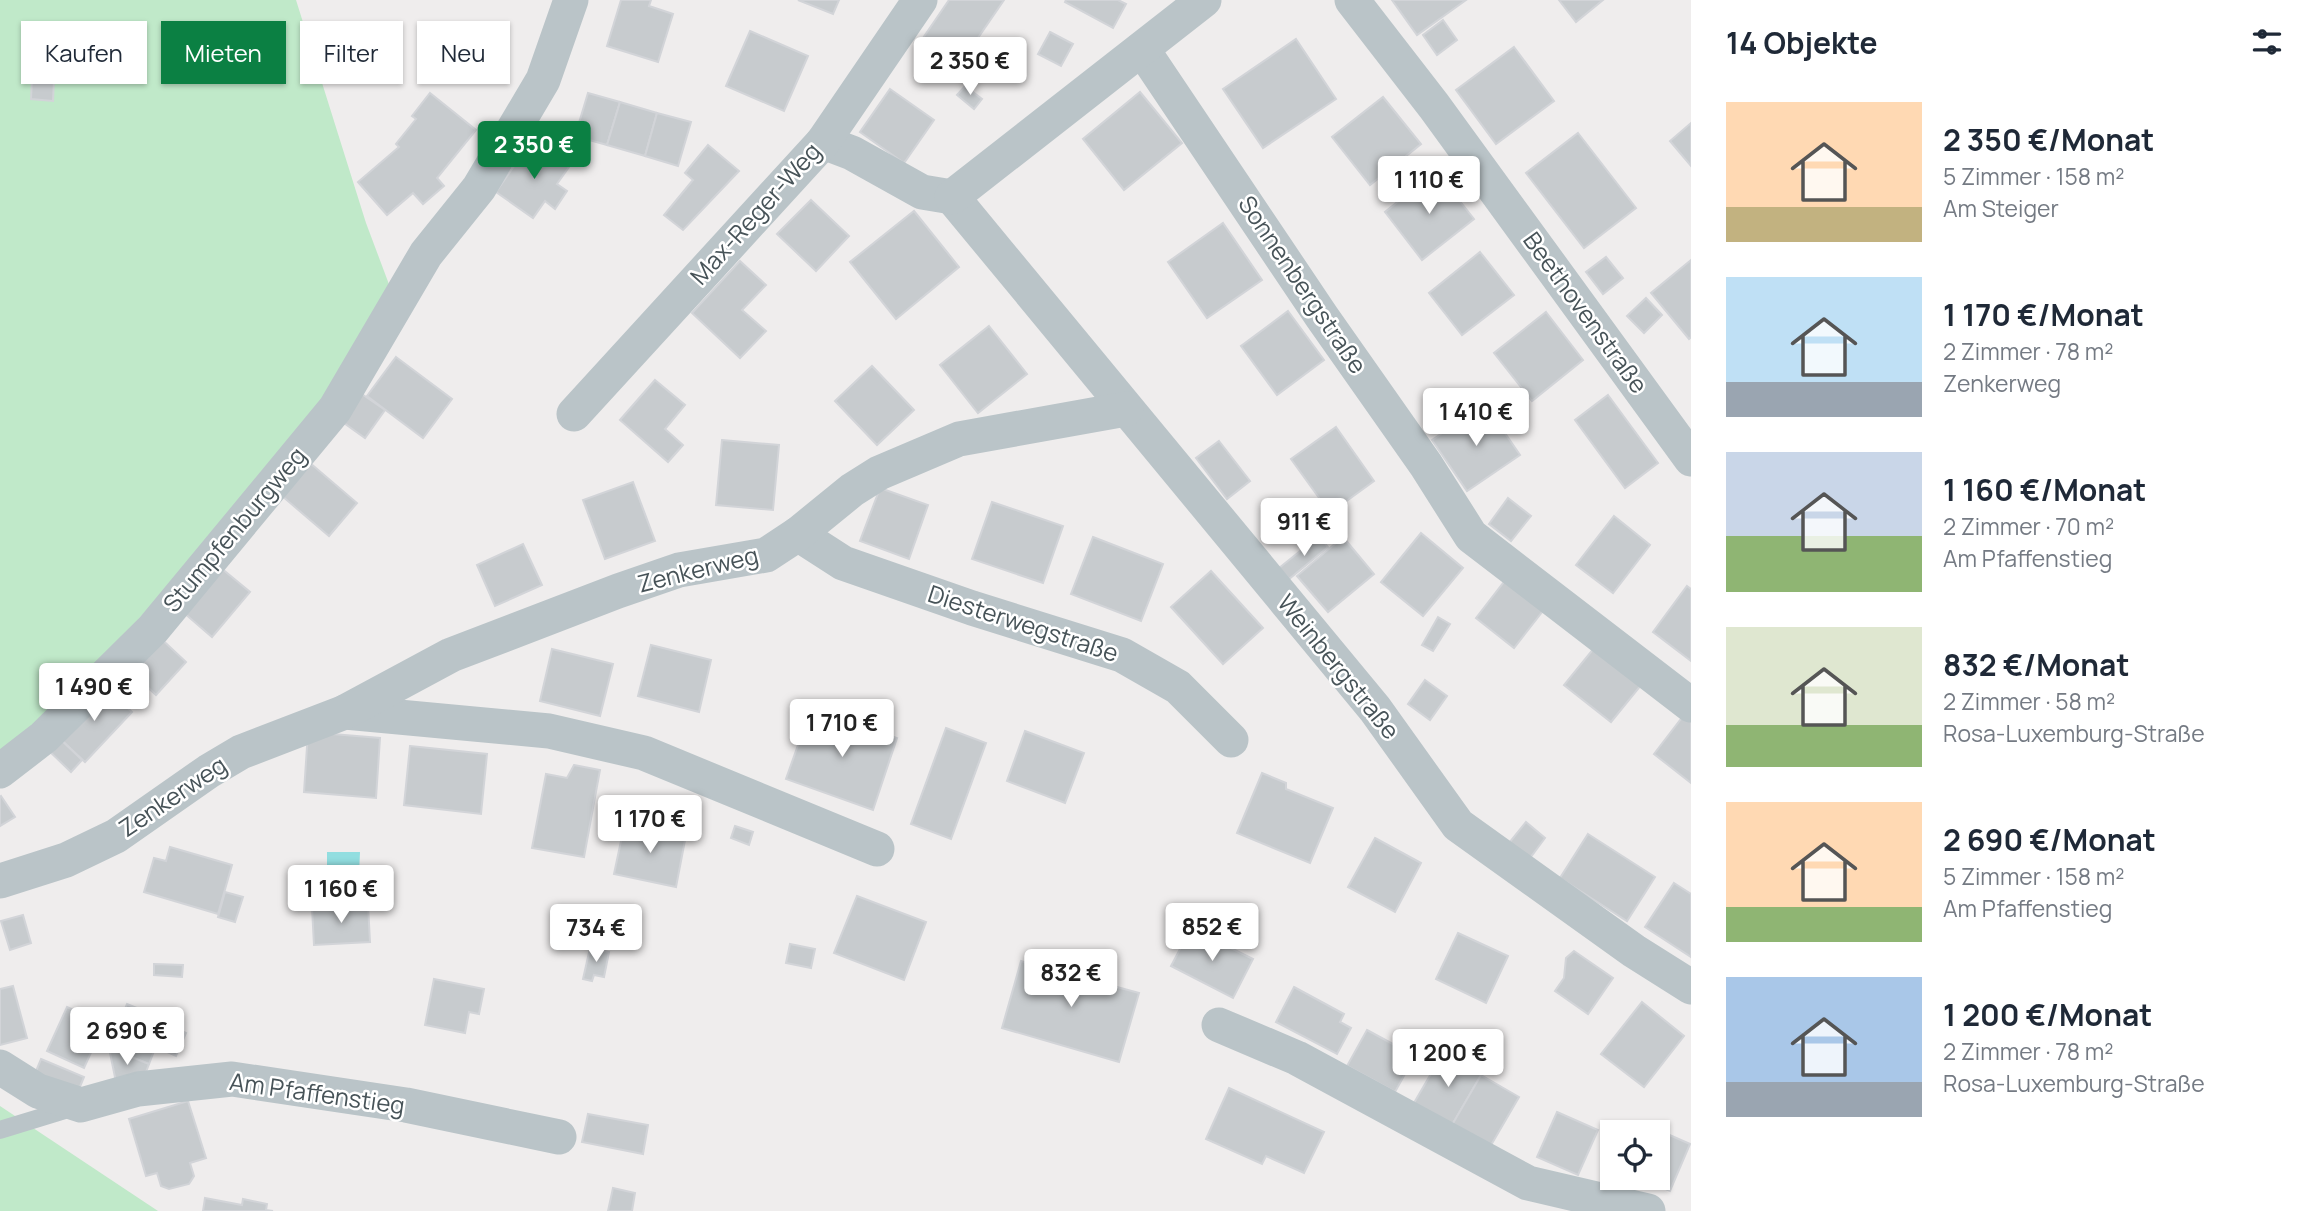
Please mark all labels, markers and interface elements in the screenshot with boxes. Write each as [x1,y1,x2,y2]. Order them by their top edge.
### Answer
chip: Kaufen [21,21,147,84]
chip: Mieten [161,21,286,84]
chip: Filter [300,21,403,84]
chip: Neu [417,21,510,84]
text: 14 Objekte [1726,22,1877,63]
icon: filters [2248,23,2286,61]
pin: 2 350 € [905,38,1035,97]
text: 2 350 € [930,44,1010,76]
text: 2 350 €/Monat [1943,119,2154,160]
pin: 2 350 € [469,122,599,181]
text: 2 350 € [494,128,574,160]
icon: home [1782,130,1866,214]
street label: Max-Reger-Weg [682,135,828,291]
pin: 1 110 € [1364,156,1494,216]
text: 5 Zimmer · 158 m² [1943,160,2124,192]
text: 1 110 € [1394,163,1464,195]
street label: Sonnenbergstraße [1231,189,1375,380]
text: Am Steiger [1943,192,2059,224]
street label: Beethovenstraße [1516,225,1656,400]
text: 1 170 €/Monat [1943,294,2144,335]
icon: home [1782,305,1866,389]
text: 2 Zimmer · 78 m² [1943,335,2113,367]
text: Zenkerweg [1943,367,2061,399]
pin: 1 410 € [1411,388,1541,448]
text: 1 410 € [1439,395,1513,427]
street label: Stumpfenburgweg [155,439,313,619]
text: 1 160 €/Monat [1943,469,2146,510]
icon: home [1782,480,1866,564]
pin: 911 € [1255,498,1353,558]
text: 911 € [1277,505,1331,537]
text: 2 Zimmer · 70 m² [1943,510,2114,542]
street label: Zenkerweg [634,538,761,599]
text: Am Pfaffenstieg [1943,542,2112,574]
street label: Diesterwegstraße [924,576,1123,669]
street label: Weinbergstraße [1270,587,1408,745]
text: 832 €/Monat [1943,644,2129,685]
icon: home [1782,655,1866,739]
pin: 1 490 € [29,664,159,723]
text: 1 490 € [55,670,133,702]
text: 2 Zimmer · 58 m² [1943,685,2115,717]
pin: 1 710 € [777,700,907,759]
text: 1 710 € [806,706,878,738]
text: Rosa-Luxemburg-Straße [1943,717,2205,749]
street label: Zenkerweg [112,748,232,844]
pin: 1 170 € [585,796,715,855]
text: 1 170 € [614,802,686,834]
text: 2 690 €/Monat [1943,819,2156,860]
icon: home [1782,830,1866,914]
text: 5 Zimmer · 158 m² [1943,860,2124,892]
pin: 1 160 € [276,866,406,925]
text: 1 160 € [304,872,378,904]
text: Am Pfaffenstieg [1943,892,2112,924]
pin: 734 € [547,904,645,964]
pin: 852 € [1163,904,1261,963]
text: 852 € [1182,910,1242,942]
text: 734 € [566,911,626,943]
pin: 832 € [1022,950,1120,1009]
text: 832 € [1040,956,1102,988]
text: 1 200 €/Monat [1943,994,2152,1035]
icon: home [1782,1005,1866,1089]
pin: 2 690 € [62,1007,192,1067]
text: 2 690 € [86,1014,168,1046]
pin: 1 200 € [1383,1030,1513,1089]
text: 2 Zimmer · 78 m² [1943,1035,2113,1067]
text: 1 200 € [1409,1036,1487,1068]
street label: Am Pfaffenstieg [227,1064,407,1121]
text: Rosa-Luxemburg-Straße [1943,1067,2205,1099]
map controls [1600,1120,1670,1190]
button: locate [1600,1120,1670,1190]

